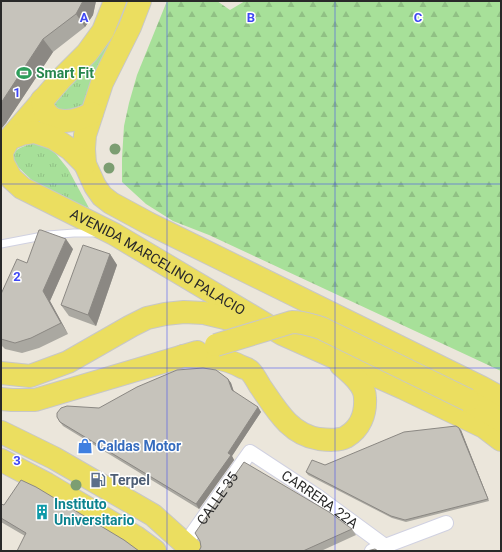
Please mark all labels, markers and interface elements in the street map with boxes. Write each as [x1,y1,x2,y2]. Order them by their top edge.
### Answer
text: A [80,10,89,25]
text: B [247,10,255,25]
text: C [414,10,423,25]
sports icon: Smart Fit [15,64,33,82]
place label: Smart Fit [36,65,94,81]
text: 1 [13,85,21,100]
street label: AVENIDA MARCELINO PALACIO [68,206,248,318]
text: 2 [13,269,21,284]
shop icon: Caldas Motor [76,437,94,455]
place label: Caldas Motor [97,438,181,454]
text: 3 [13,453,21,468]
street label: CARRERA 22A [279,467,361,531]
street label: CALLE 35 [193,469,241,528]
fuel station icon: Terpel [89,471,107,489]
place label: Terpel [110,472,150,488]
place label: Instituto Universitario [54,496,134,528]
building icon: Instituto Universitario [33,503,51,521]

